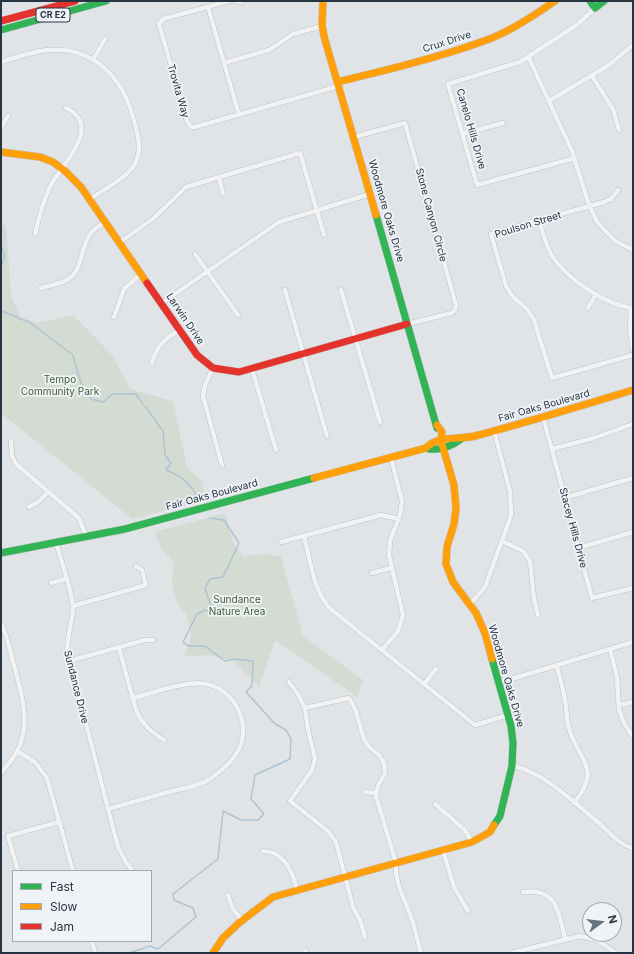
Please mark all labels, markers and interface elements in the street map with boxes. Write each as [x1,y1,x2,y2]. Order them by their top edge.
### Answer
road number: CR E2 [36,8,70,22]
street label: Crux Drive [421,29,473,55]
street label: Trovita Way [165,63,191,119]
street label: Canelo Hills Drive [454,87,488,171]
street label: Woodmore Oaks Drive [366,158,406,264]
street label: Stone Canyon Circle [413,167,449,263]
street label: Poulson Street [493,209,563,241]
street label: Larwin Drive [163,291,207,347]
park label: Tempo Community Park [21,374,99,398]
street label: Fair Oaks Boulevard [497,387,591,425]
street label: Fair Oaks Boulevard [165,477,259,513]
street label: Stacey Hills Drive [556,486,590,570]
park label: Sundance Nature Area [209,594,265,618]
street label: Woodmore Oaks Drive [486,623,526,729]
street label: Sundance Drive [61,649,91,725]
legend [12,870,152,942]
text: Fast [50,879,74,894]
text: Slow [50,899,77,914]
north arrow [582,902,622,942]
text: N [605,913,620,925]
text: Jam [50,919,74,934]

